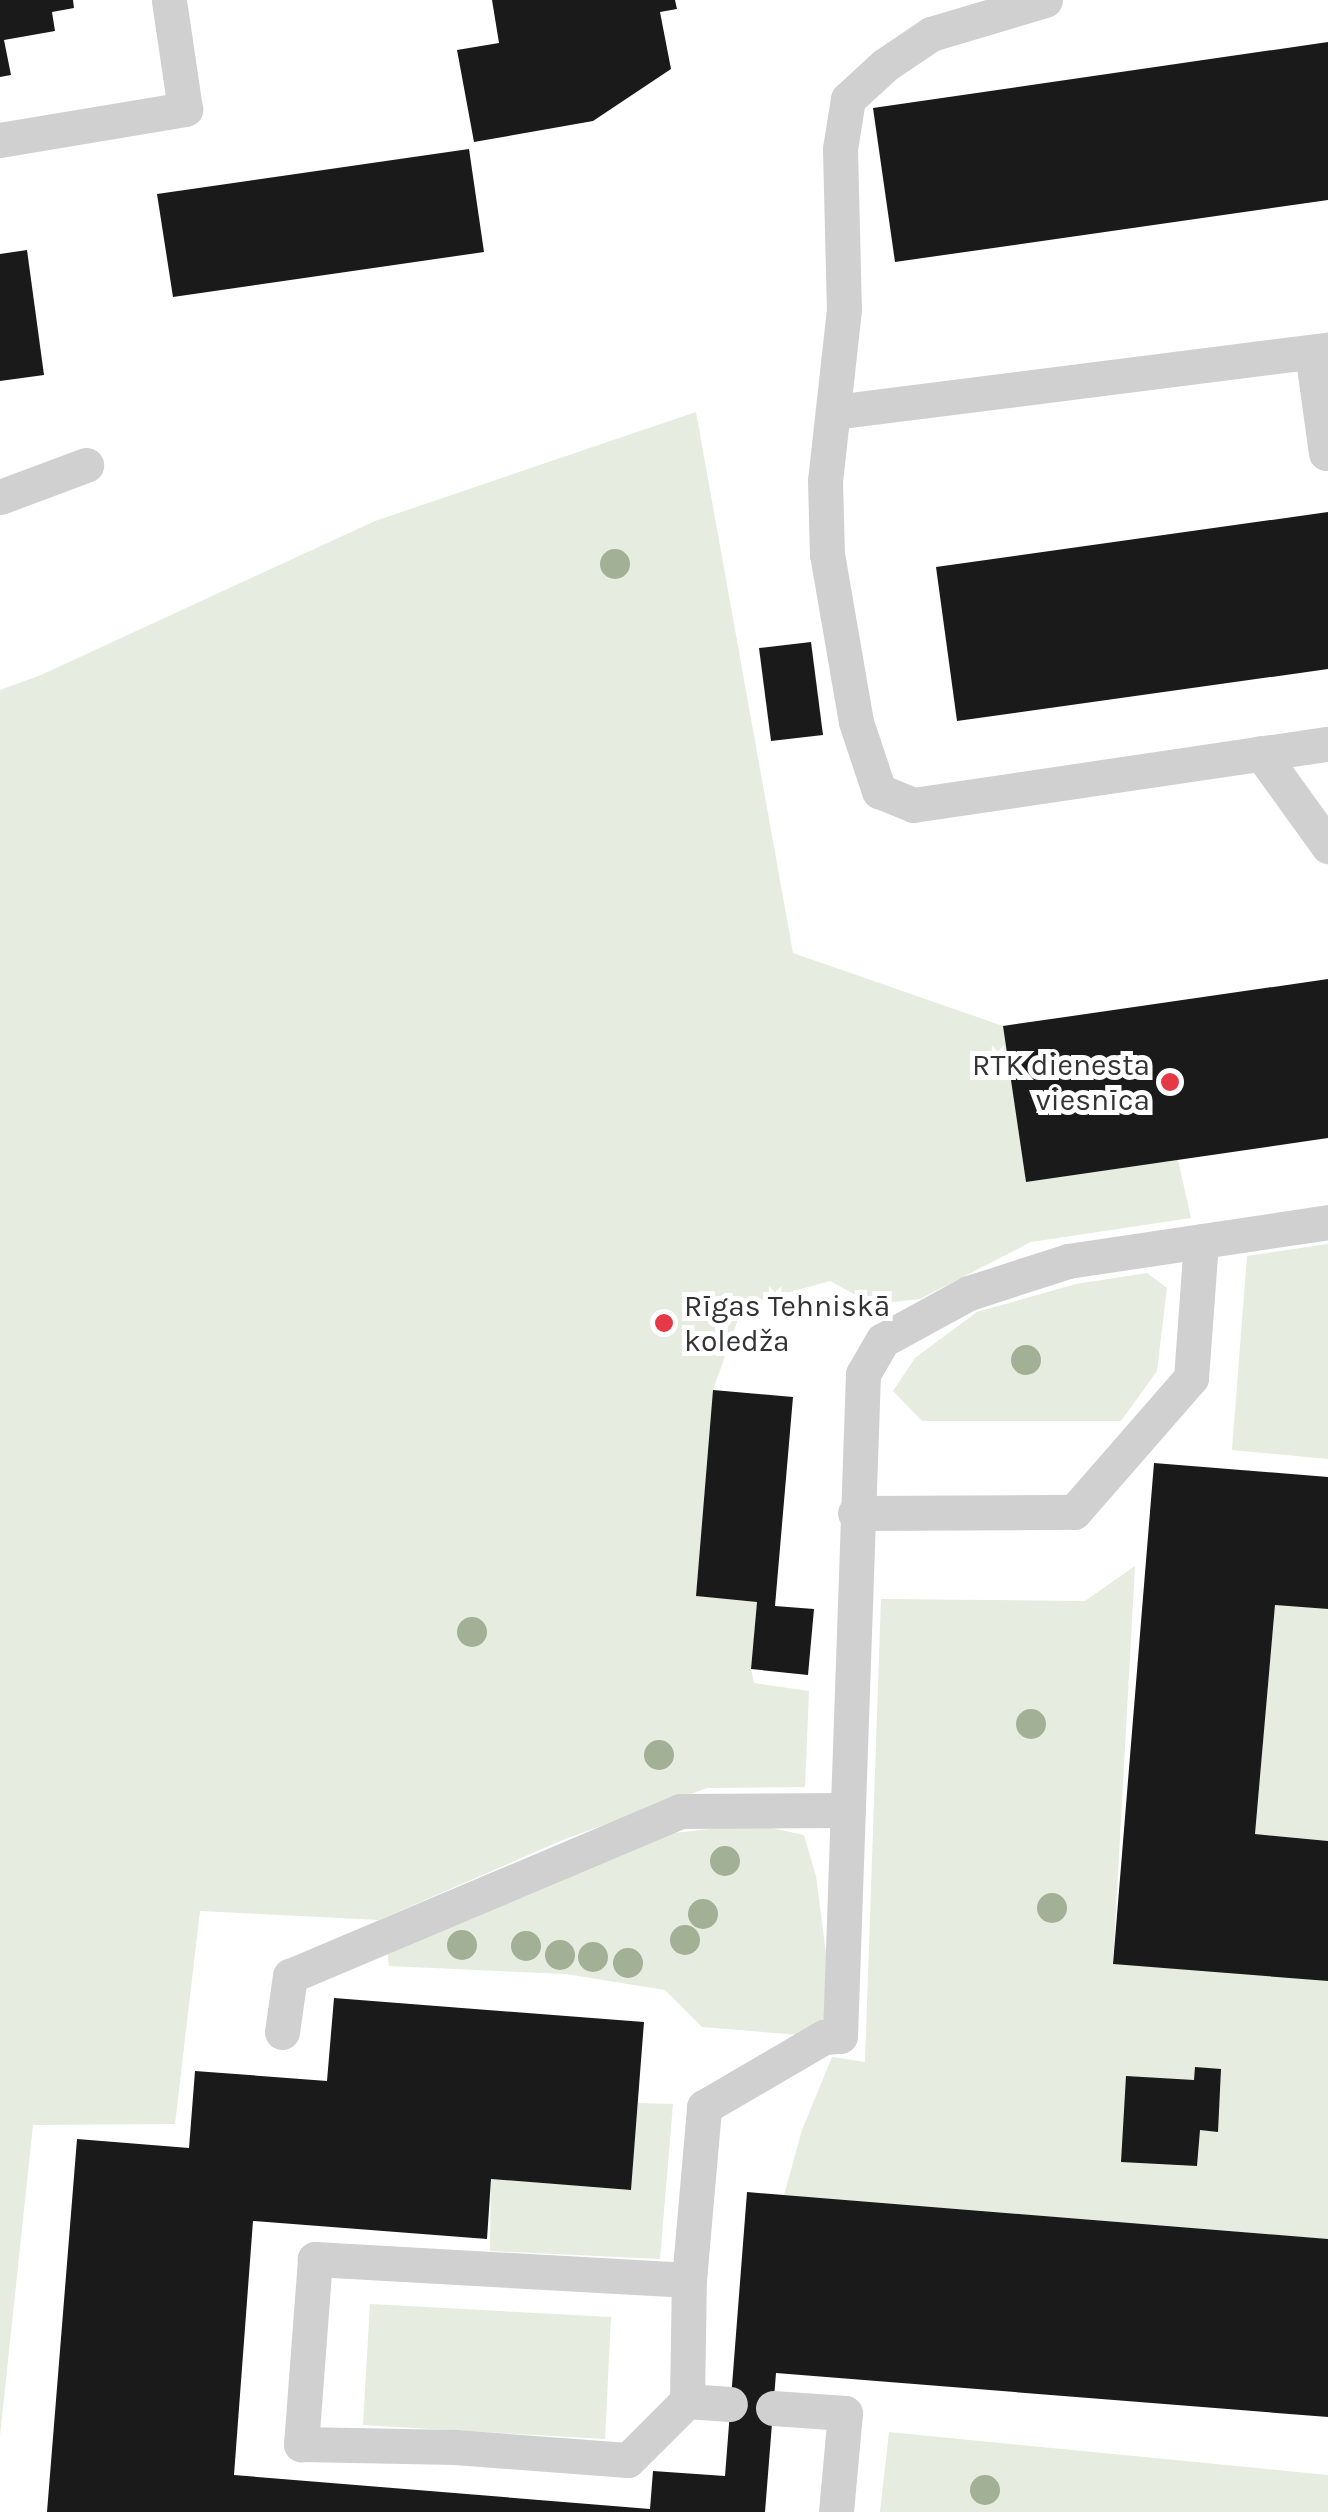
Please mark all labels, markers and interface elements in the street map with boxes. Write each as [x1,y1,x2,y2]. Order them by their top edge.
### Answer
place label: RTK dienesta viesnīca [972,1047,1150,1118]
marker: RTK dienesta viesnīca [1159,1071,1181,1093]
place label: Rīgas Tehniskā koledža [684,1288,890,1358]
marker: Rīgas Tehniskā koledža [653,1312,675,1334]

